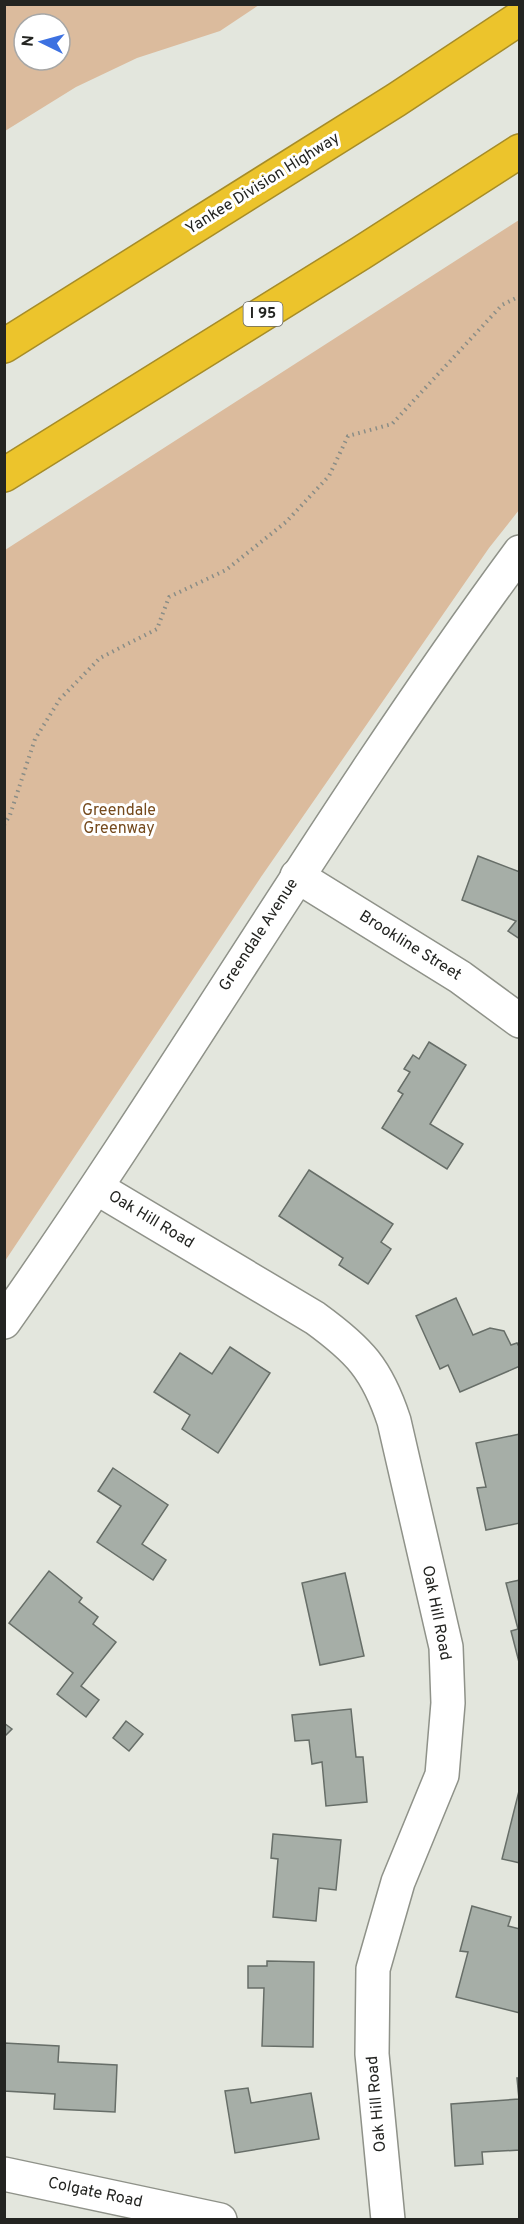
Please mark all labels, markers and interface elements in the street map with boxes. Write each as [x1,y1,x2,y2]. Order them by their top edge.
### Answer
north arrow [12,12,72,72]
text: N [19,34,40,47]
street label: Yankee Division Highway [182,128,344,240]
road number: I 95 [244,302,282,326]
park label: Greendale Greenway [82,801,156,839]
street label: Greendale Avenue [215,875,303,995]
street label: Brookline Street [355,907,465,985]
street label: Oak Hill Road [104,1187,198,1253]
street label: Oak Hill Road [417,1564,455,1662]
street label: Oak Hill Road [363,2055,391,2153]
street label: Colgate Road [46,2173,144,2213]

